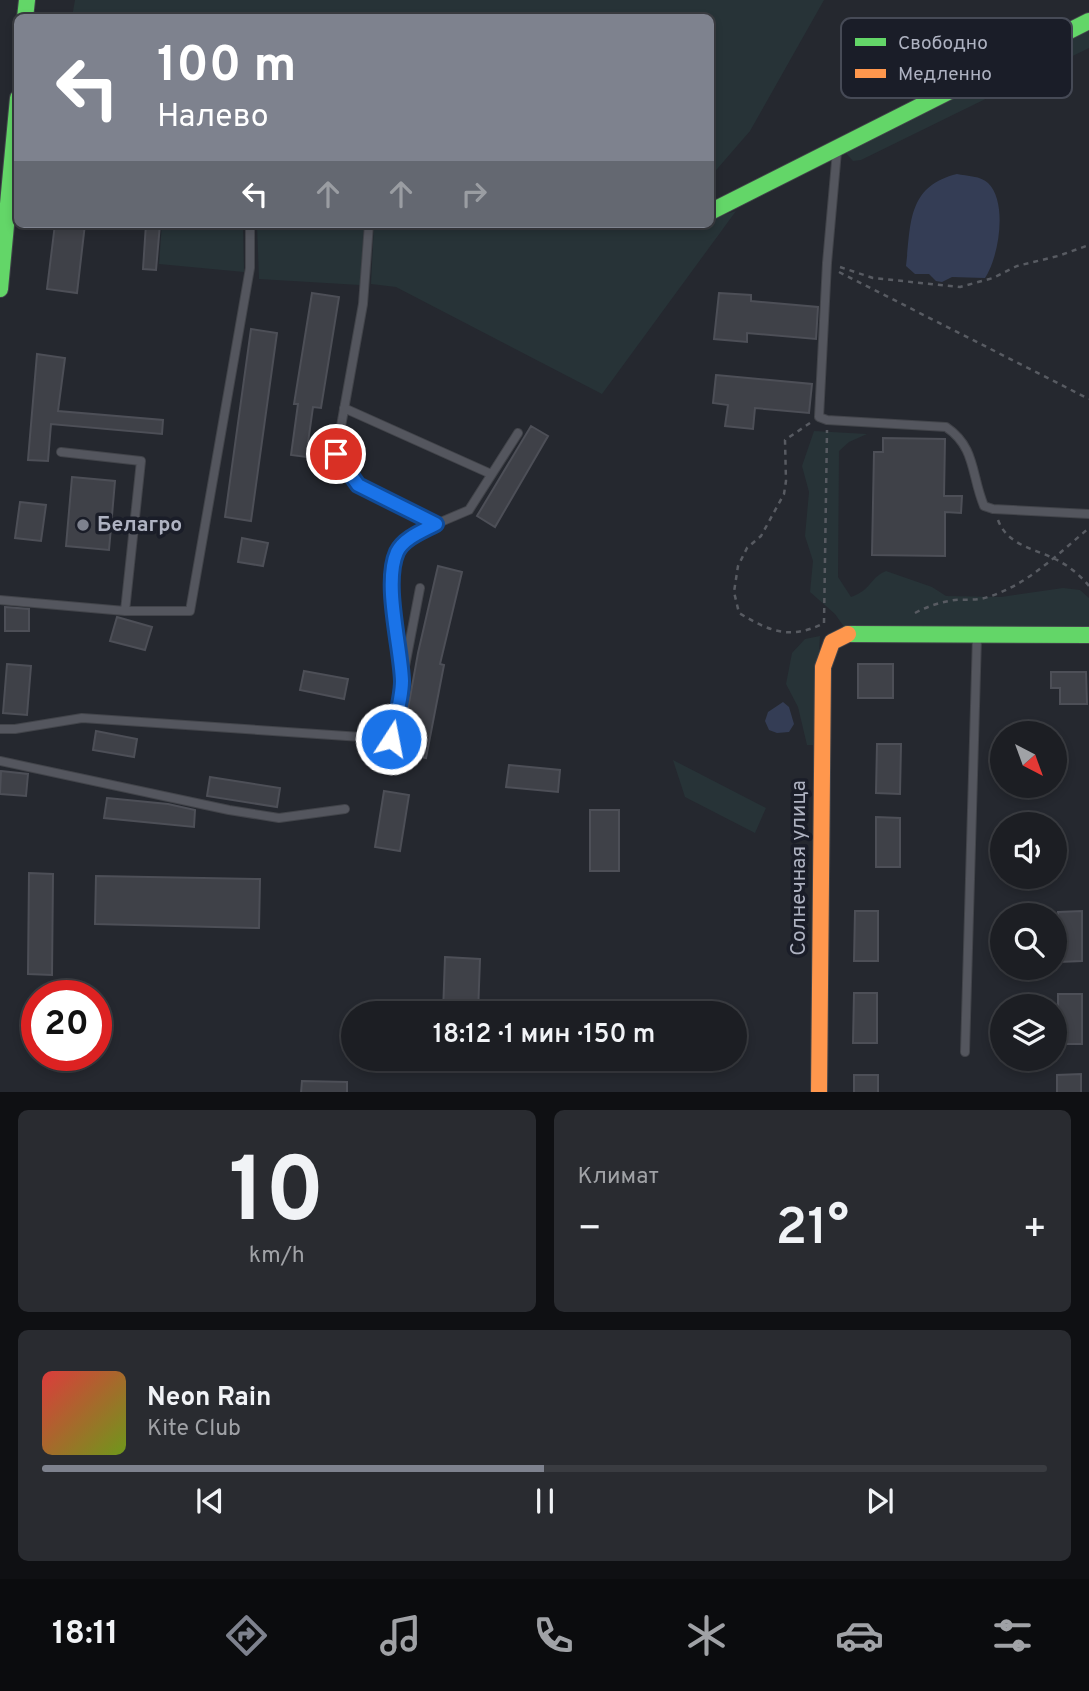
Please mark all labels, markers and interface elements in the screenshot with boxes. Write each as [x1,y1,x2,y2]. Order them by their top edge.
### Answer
legend [841,18,1072,98]
text: Свободно [898,32,988,56]
text: 100 m [157,37,296,99]
icon: left [42,42,133,133]
text: Медленно [898,63,992,87]
text: Налево [157,98,269,138]
icon: left [236,175,274,213]
icon: ahead [309,175,347,213]
icon: ahead [382,175,420,213]
icon: right [455,175,493,213]
pin [306,424,366,484]
icon: arrive [317,435,355,473]
place label: Белагро [97,512,182,539]
marker: Белагро [75,517,91,533]
position arrow [354,702,428,776]
north arrow [990,721,1068,798]
map controls [990,721,1067,1071]
street label: Солнечная улица [786,780,813,956]
button: sound [990,812,1067,889]
button: search [990,903,1067,980]
speed limit sign: 20 [21,980,112,1071]
button: layers [990,994,1067,1071]
text: 18:12 · 1 мин · 150 m [433,1019,655,1052]
text: 10 [229,1139,325,1254]
text: Климат [578,1163,659,1192]
text: 21° [775,1197,849,1263]
text: − [578,1206,602,1255]
text: + [1022,1206,1047,1255]
text: km/h [249,1242,305,1271]
text: Neon Rain [147,1382,272,1415]
text: Kite Club [147,1415,241,1444]
icon: previous [191,1482,229,1520]
icon: pause [526,1482,564,1520]
icon: next [861,1482,899,1520]
icon: directions [222,1611,271,1660]
icon: music [376,1611,425,1660]
icon: phone [529,1611,578,1660]
icon: climate [682,1611,731,1660]
icon: car [835,1611,884,1660]
icon: filters [988,1611,1037,1660]
text: 18:11 [52,1615,118,1655]

